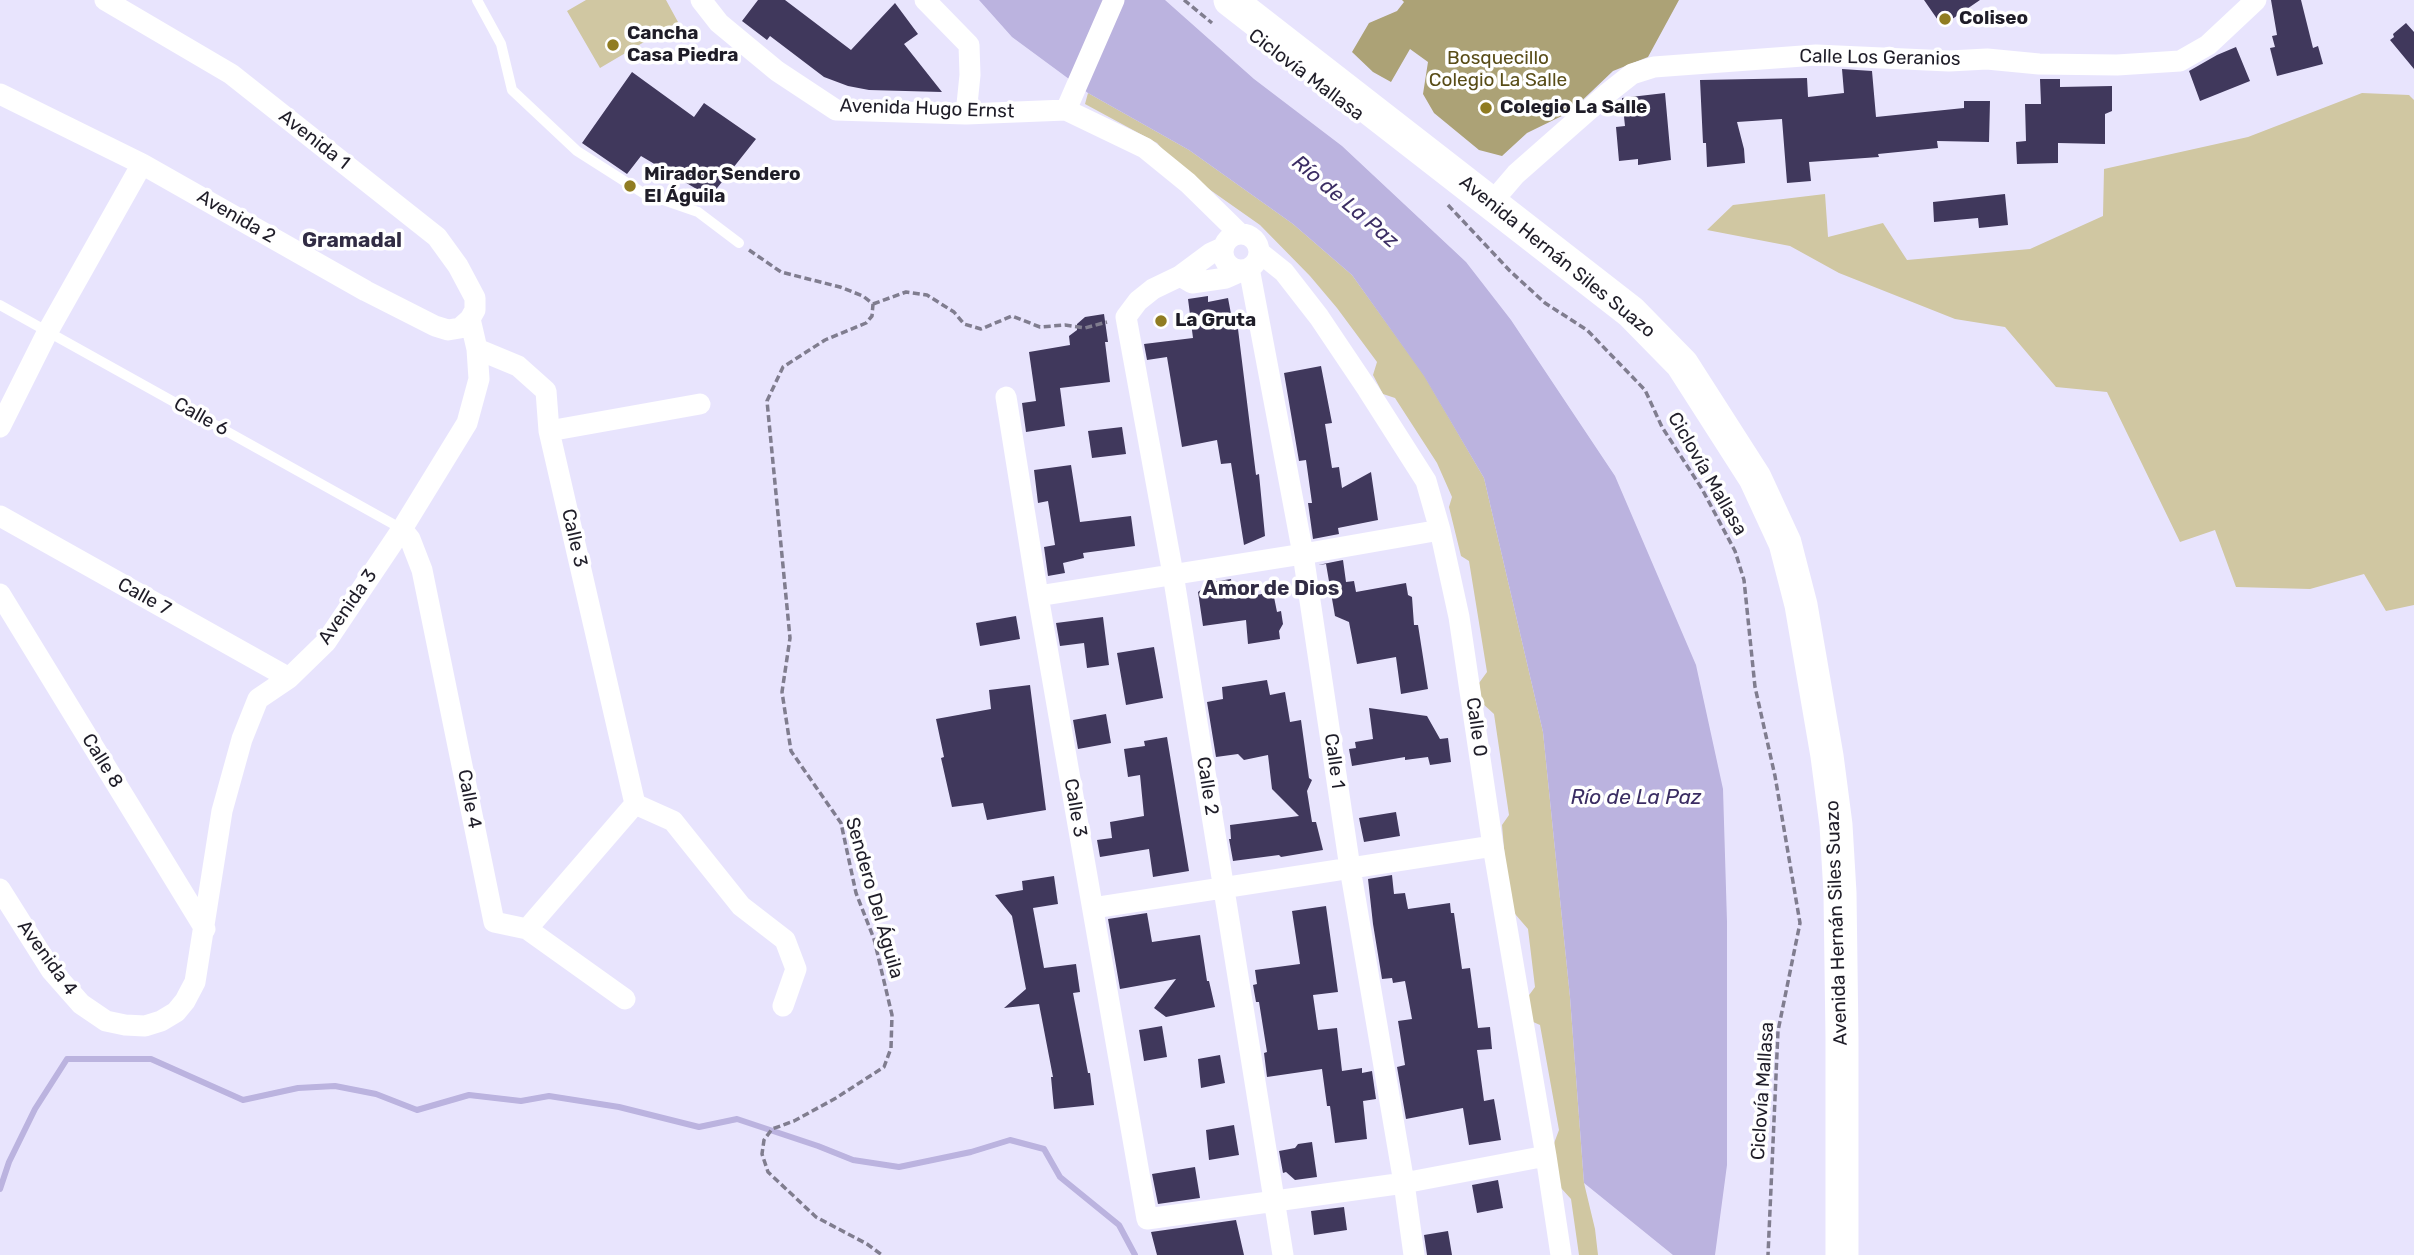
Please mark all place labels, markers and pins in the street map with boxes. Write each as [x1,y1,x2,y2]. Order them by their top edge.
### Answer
place label: Coliseo [1959,8,2028,30]
marker: Coliseo [1937,11,1953,27]
place label: Cancha Casa Piedra [627,23,739,67]
marker: Cancha Casa Piedra [605,37,621,53]
place label: Colegio La Salle [1500,97,1647,119]
marker: Colegio La Salle [1478,100,1494,116]
place label: Mirador Sendero El Águila [644,164,801,208]
marker: Mirador Sendero El Águila [622,178,638,194]
place label: La Gruta [1175,310,1256,332]
marker: La Gruta [1153,313,1169,329]

